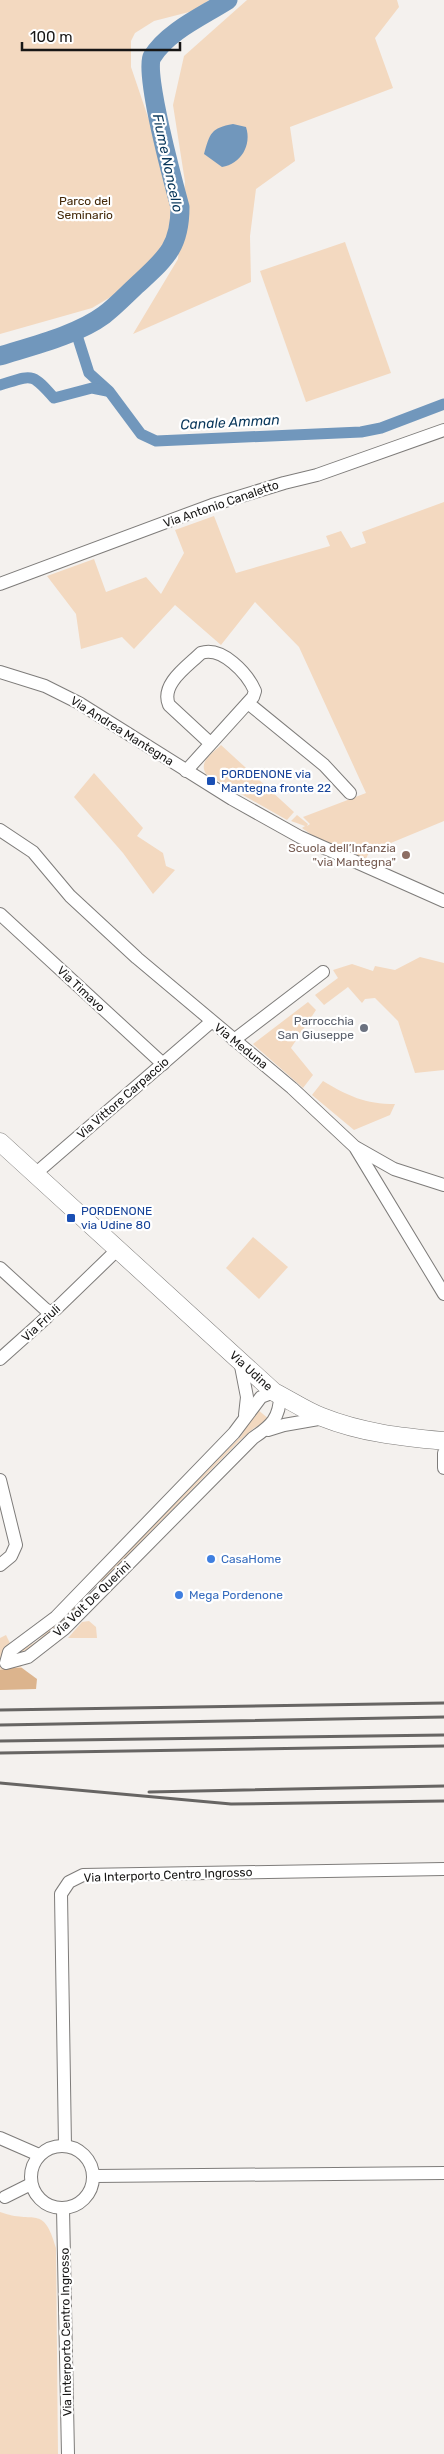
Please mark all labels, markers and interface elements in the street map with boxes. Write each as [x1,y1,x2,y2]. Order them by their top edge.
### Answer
scale bar [22,20,180,52]
text: 100 m [30,28,72,46]
water label: Fiume Noncello [149,112,186,214]
park label: Parco del Seminario [57,194,113,222]
water label: Canale Amman [180,411,280,434]
street label: Via Antonio Canaletto [161,478,281,530]
street label: Via Andrea Mantegna [68,694,176,768]
place label: PORDENONE via Mantegna fronte 22 [221,767,331,795]
marker: PORDENONE via Mantegna fronte 22 [205,775,217,787]
place label: Scuola dell’Infanzia "via Mantegna" [288,841,396,869]
marker: Scuola dell’Infanzia "via Mantegna" [400,849,412,861]
street label: Via Timavo [54,963,108,1015]
place label: Parrocchia San Giuseppe [278,1014,354,1042]
street label: Via Meduna [211,1020,271,1072]
marker: Parrocchia San Giuseppe [358,1022,370,1034]
street label: Via Vittore Carpaccio [74,1054,172,1142]
place label: PORDENONE via Udine 80 [81,1204,152,1232]
marker: PORDENONE via Udine 80 [65,1212,77,1224]
street label: Via Friuli [19,1302,63,1344]
street label: Via Udine [227,1348,275,1394]
place label: CasaHome [221,1552,281,1566]
marker: CasaHome [205,1553,217,1565]
street label: Via Volt De Querini [50,1558,134,1640]
place label: Mega Pordenone [189,1588,283,1602]
marker: Mega Pordenone [173,1589,185,1601]
street label: Via Interporto Centro Ingrosso [83,1865,253,1885]
street label: Via Interporto Centro Ingrosso [58,2247,74,2417]

